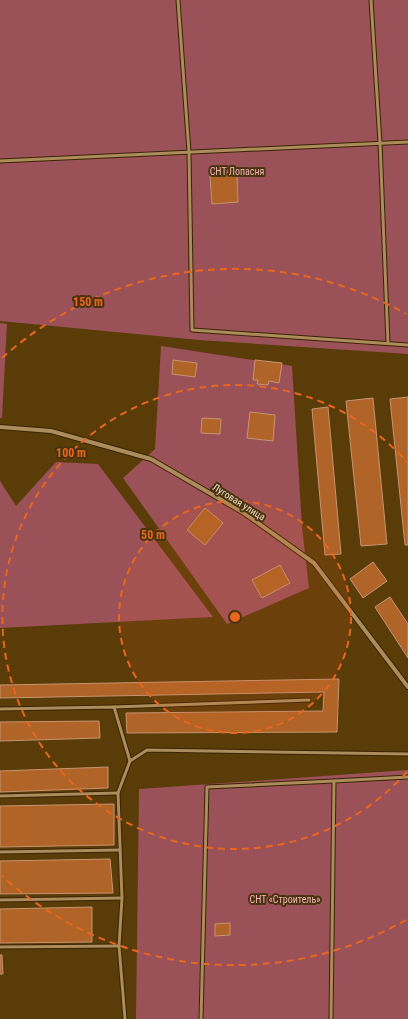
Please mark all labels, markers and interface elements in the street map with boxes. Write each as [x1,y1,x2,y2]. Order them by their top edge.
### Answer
park label: СНТ Лопасня [210,166,264,177]
text: 150 m [73,295,103,309]
text: 100 m [56,446,86,460]
street label: Луговая улица [211,481,268,523]
text: 50 m [141,528,165,542]
centre of rings [228,610,242,624]
park label: СНТ «Строитель» [250,894,320,905]

